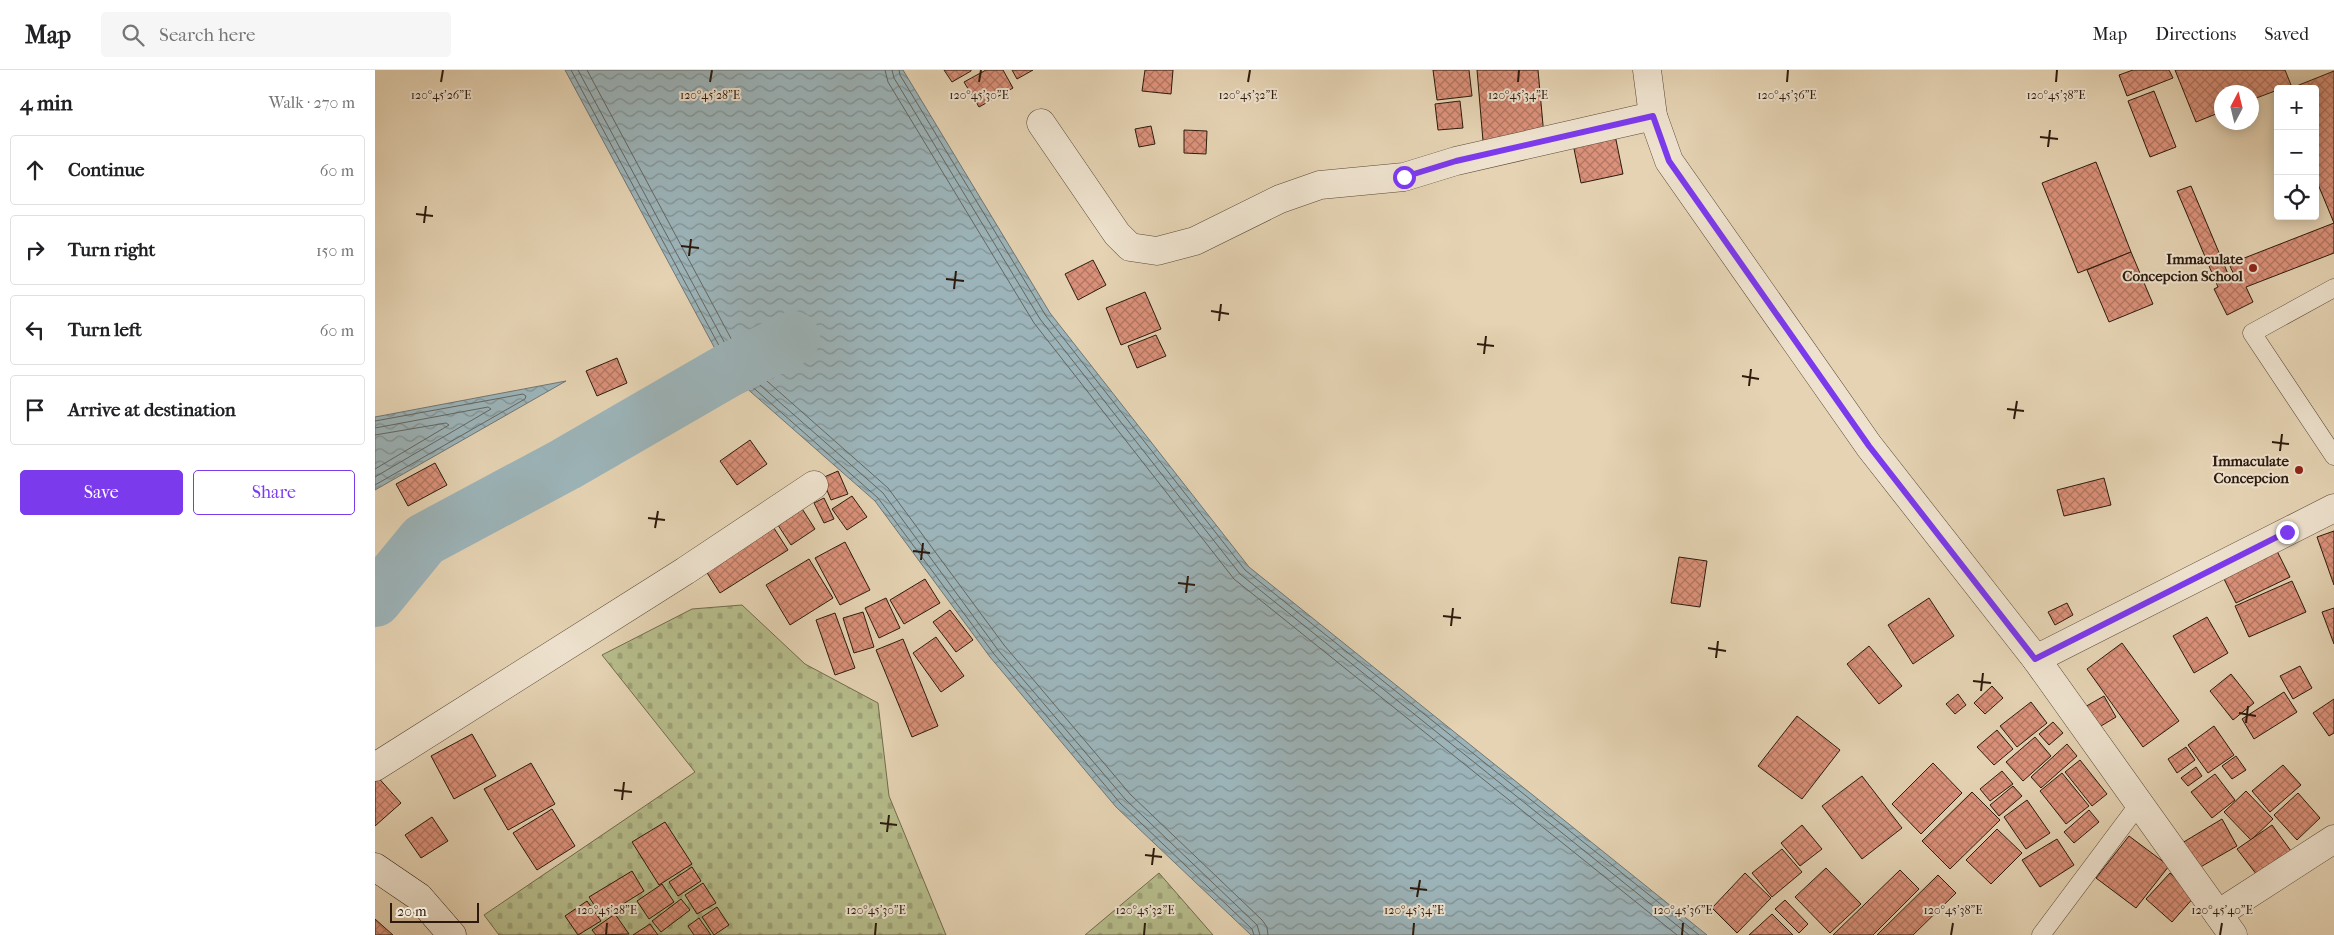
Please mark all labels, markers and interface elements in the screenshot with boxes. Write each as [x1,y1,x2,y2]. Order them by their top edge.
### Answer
search box [101,12,451,57]
text: Map [25,21,71,49]
icon: search [119,21,147,49]
text: Search here [159,24,255,46]
text: Map [2093,24,2127,45]
text: Directions [2155,24,2236,45]
text: Saved [2264,24,2309,45]
north arrow [2214,85,2259,130]
map controls [2274,85,2319,220]
button: + [2274,85,2319,130]
text: 120°45'26"E [411,88,471,102]
text: 120°45'28"E [680,88,740,102]
text: 120°45'30"E [949,88,1009,102]
text: 120°45'32"E [1218,88,1278,102]
text: 120°45'34"E [1488,88,1548,102]
text: 120°45'36"E [1757,88,1817,102]
text: 120°45'38"E [2027,88,2085,102]
text: 4 min [20,91,73,115]
text: Walk · 270 m [269,93,355,112]
button: − [2274,130,2319,175]
icon: ahead [21,156,49,184]
text: Continue [68,159,144,181]
text: 60 m [320,161,354,180]
route start [1393,166,1416,189]
button: locate [2274,175,2319,220]
icon: right [21,236,49,264]
text: Turn right [68,239,155,261]
text: 150 m [316,241,354,260]
place label: Immaculate Concepcion School [2122,250,2244,285]
marker: Immaculate Concepcion School [2247,262,2259,274]
icon: left [21,316,49,344]
text: Turn left [68,319,142,341]
text: 60 m [320,321,354,340]
icon: arrive [21,396,49,424]
text: Arrive at destination [68,399,236,421]
place label: Immaculate Concepcion [2212,452,2290,487]
marker: Immaculate Concepcion [2293,464,2305,476]
button: Save [20,470,183,515]
button: Share [193,470,355,515]
route end [2276,521,2299,544]
scale bar [390,900,479,923]
text: 20 m [397,903,427,920]
text: 120°45'28"E [577,903,637,917]
text: 120°45'30"E [846,903,906,917]
text: 120°45'32"E [1115,903,1175,917]
text: 120°45'34"E [1384,903,1444,917]
text: 120°45'36"E [1653,903,1713,917]
text: 120°45'38"E [1924,903,1982,917]
text: 120°45'40"E [2191,903,2253,917]

